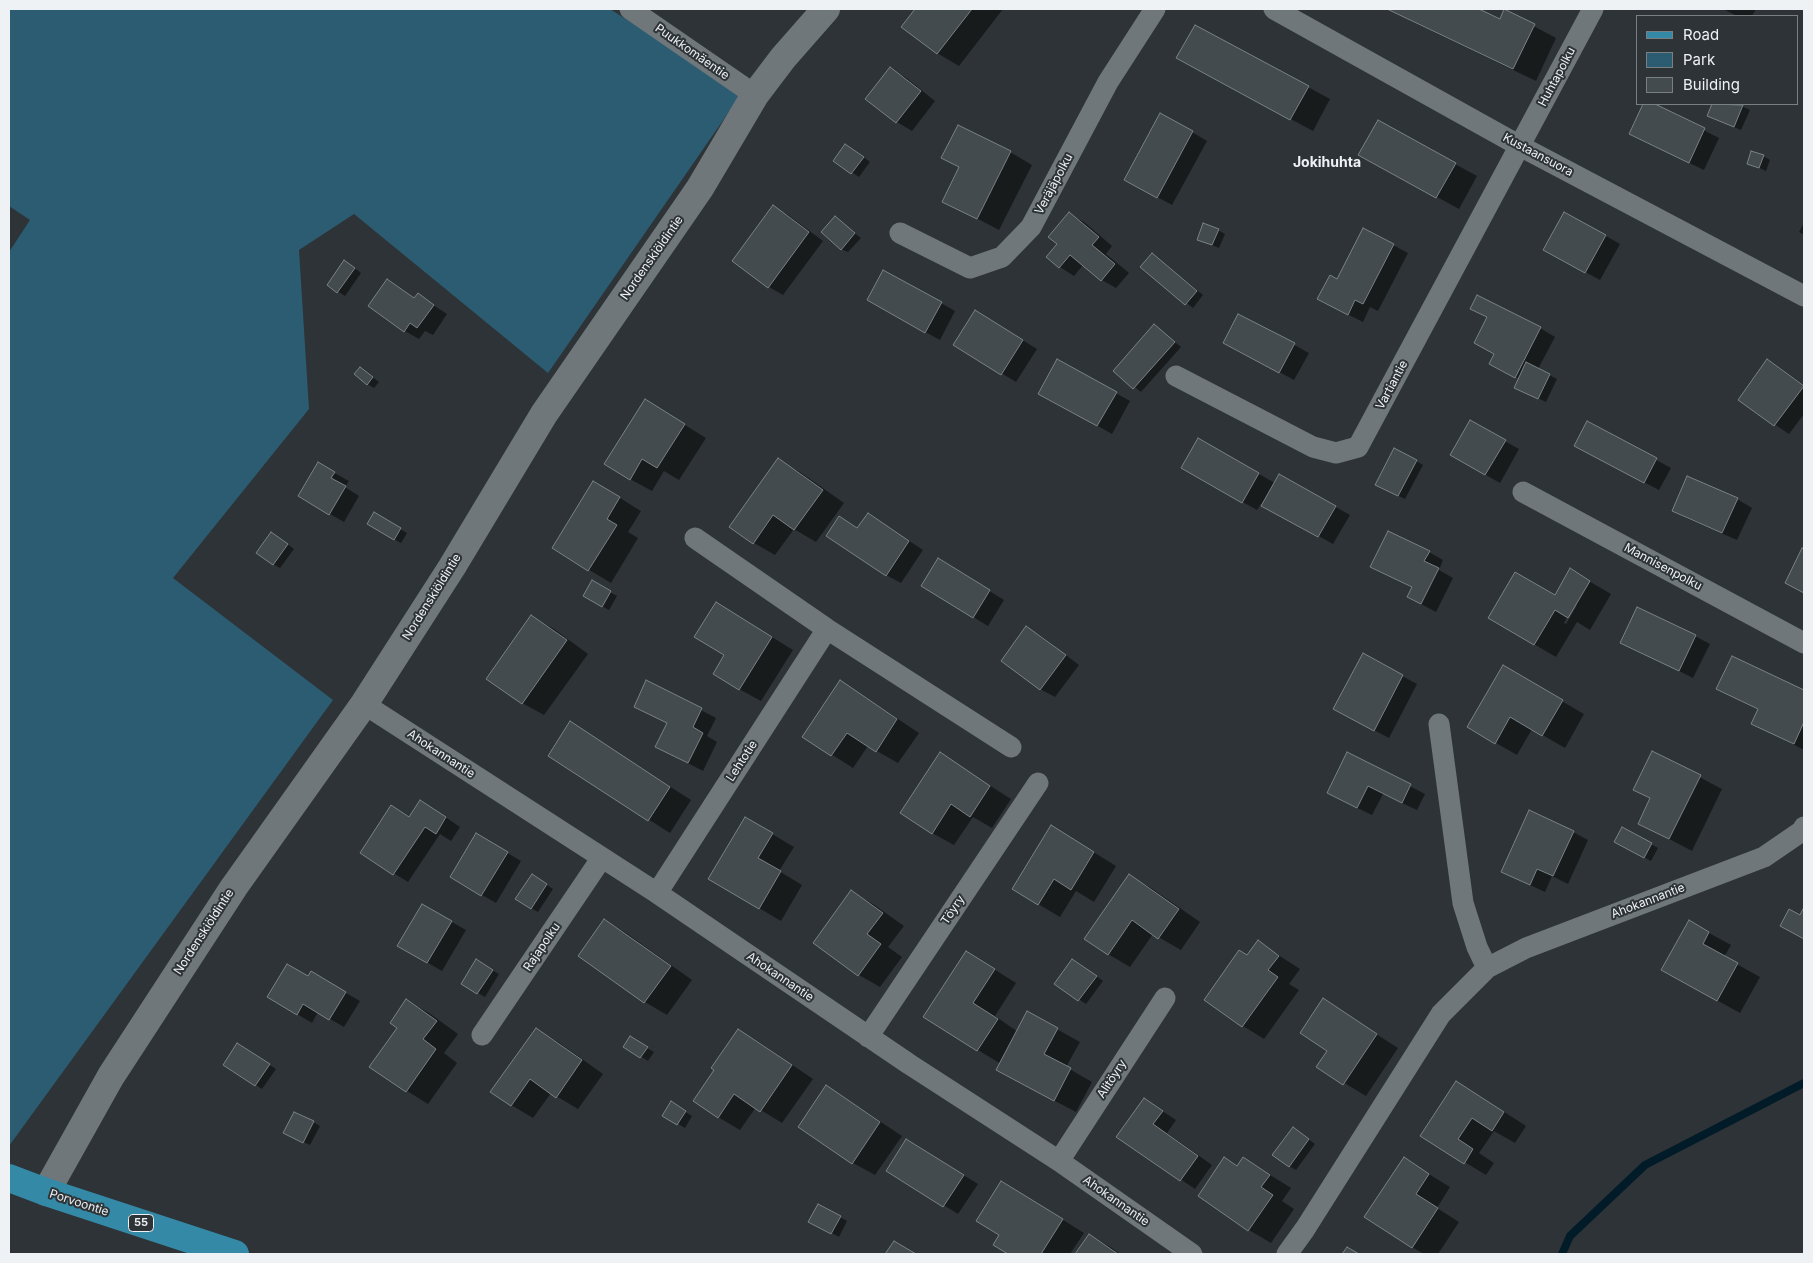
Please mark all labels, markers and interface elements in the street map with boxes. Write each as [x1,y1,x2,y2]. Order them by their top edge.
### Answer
legend [1636,15,1798,105]
street label: Puukkomäentie [652,21,732,83]
text: Road [1683,25,1719,44]
street label: Huhtapolku [1535,45,1579,109]
text: Park [1683,50,1715,69]
text: Building [1683,75,1740,94]
street label: Kustaansuora [1500,130,1576,180]
street label: Veräjäpolku [1032,151,1076,217]
district label: Jokihuhta [1293,155,1361,171]
street label: Nordenskiöldintie [618,213,686,303]
street label: Vartiantie [1373,358,1411,412]
street label: Mannisenpolku [1622,540,1704,594]
street label: Nordenskiöldintie [400,551,464,643]
street label: Ahokannantie [404,727,478,781]
street label: Lehtotie [724,738,760,784]
street label: Ahokannantie [1609,880,1687,922]
street label: Nordenskiöldintie [171,887,237,977]
street label: Töyry [938,893,968,927]
street label: Rajapolku [521,920,563,974]
street label: Ahokannantie [744,949,816,1005]
street label: Alitöyry [1094,1057,1130,1101]
street label: Ahokannantie [1080,1173,1152,1229]
street label: Porvoontie [48,1187,110,1219]
road number: 55 [128,1214,154,1232]

